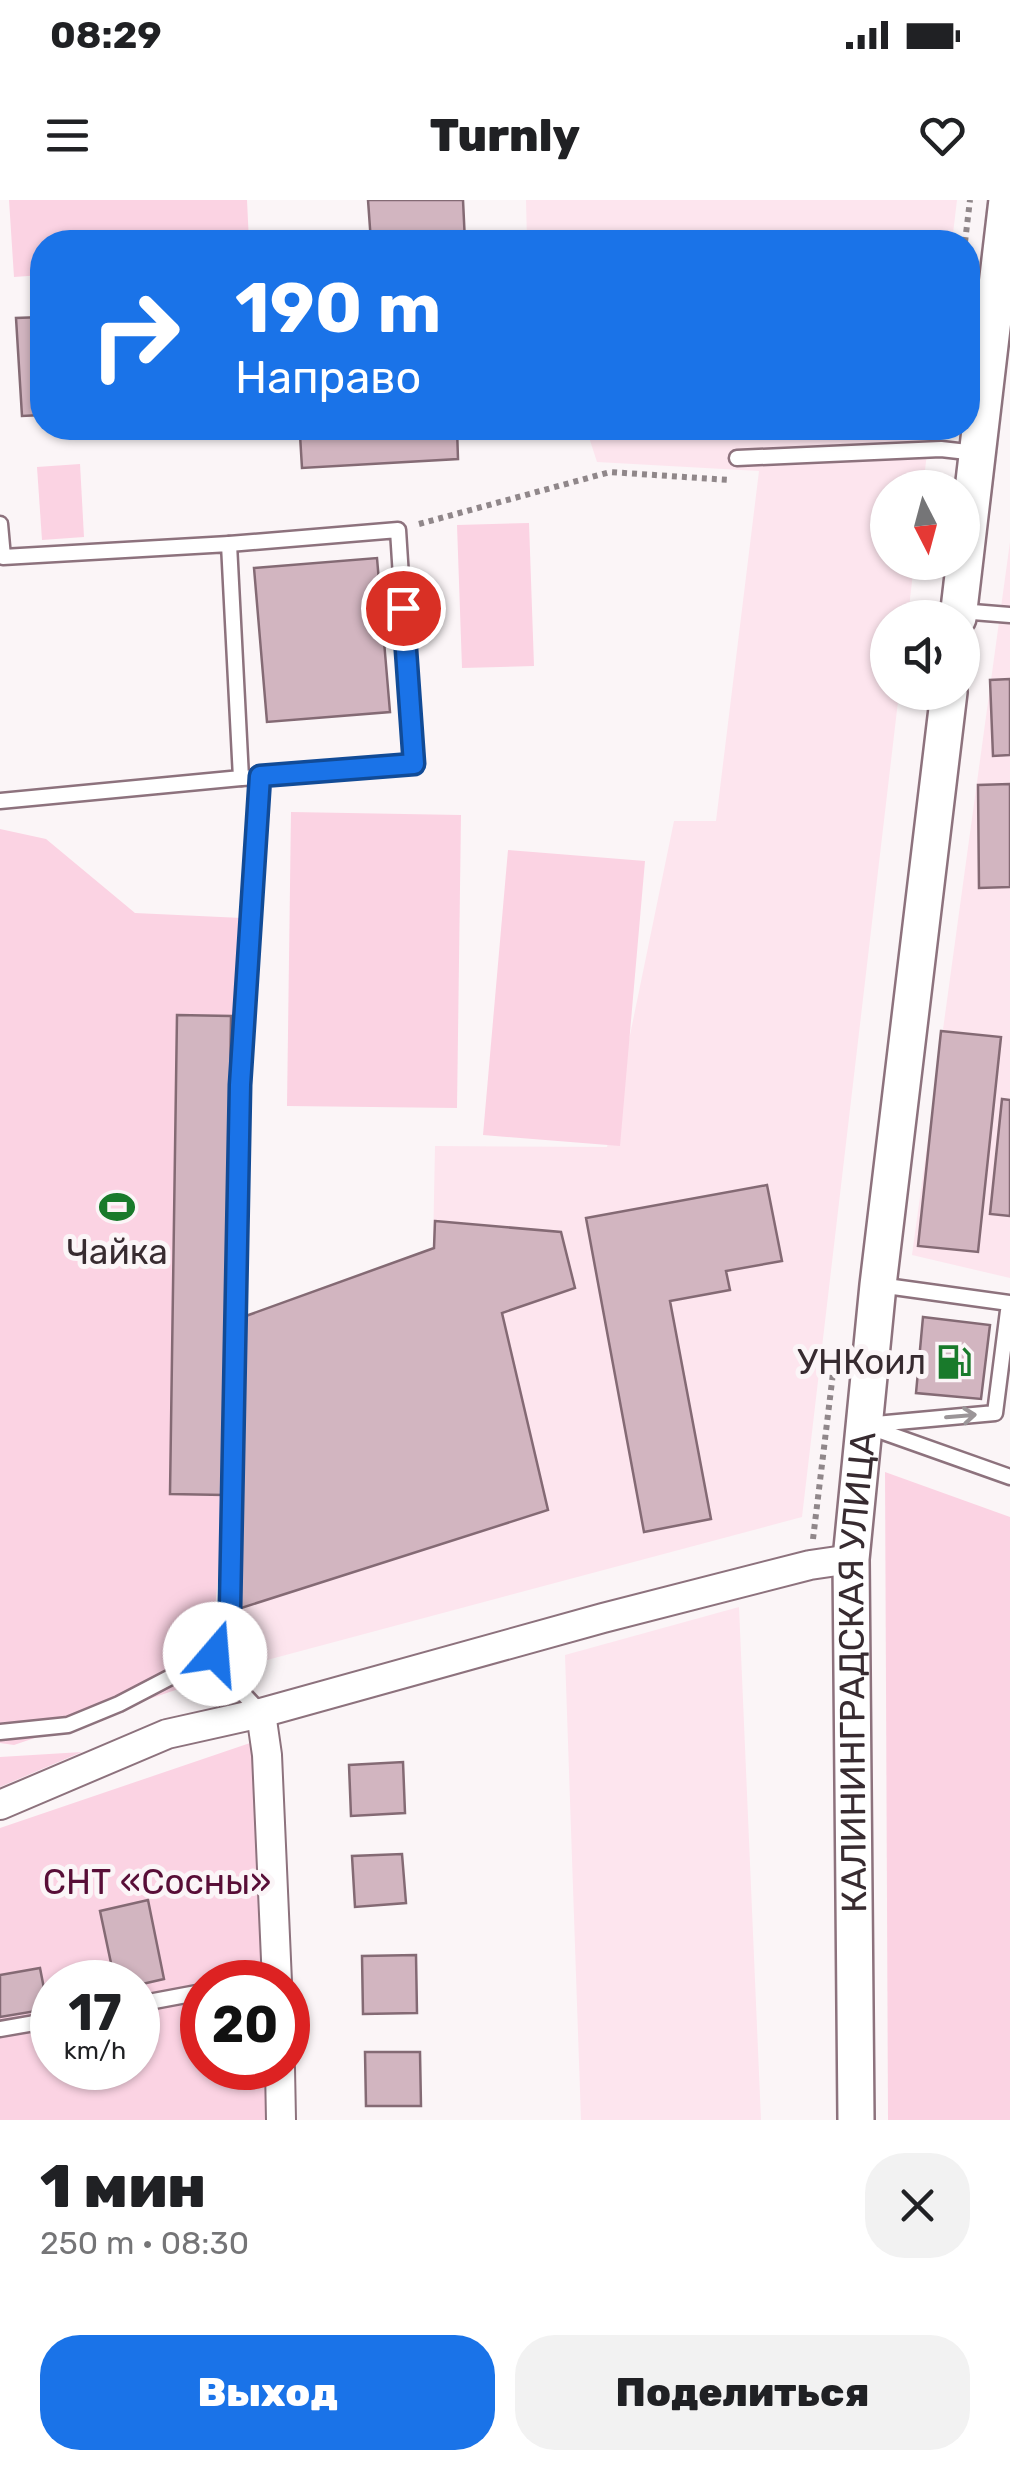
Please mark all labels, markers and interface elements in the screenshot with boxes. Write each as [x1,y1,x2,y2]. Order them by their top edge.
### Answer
text: 08:29 [50,12,162,58]
icon: menu [40,108,95,163]
icon: heart [915,108,970,163]
text: Turnly [430,109,580,162]
text: 190 m [235,267,441,350]
icon: right [70,270,200,400]
text: Направо [235,351,421,404]
north arrow [870,470,980,580]
map controls [870,470,980,710]
pin [361,566,446,651]
icon: arrive [376,581,431,636]
button: sound [870,600,980,710]
sports icon: Чайка [98,1188,136,1226]
place label: Чайка [66,1231,168,1273]
place label: УНКоил [797,1341,926,1383]
fuel station icon: УНКоил [935,1343,973,1381]
one-way arrow [944,1406,976,1425]
street label: КАЛИНИНГРАДСКАЯ УЛИЦА [830,1430,884,1913]
position arrow [163,1602,267,1706]
park label: СНТ «Сосны» [43,1861,271,1903]
speed limit sign: 20 [180,1960,310,2090]
text: 17 [68,1983,122,2043]
text: km/h [64,2036,126,2065]
text: 1 мин [40,2151,206,2222]
button: close [865,2153,970,2258]
text: 250 m · 08:30 [40,2224,249,2262]
button: Выход [40,2335,495,2450]
button: Поделиться [515,2335,970,2450]

